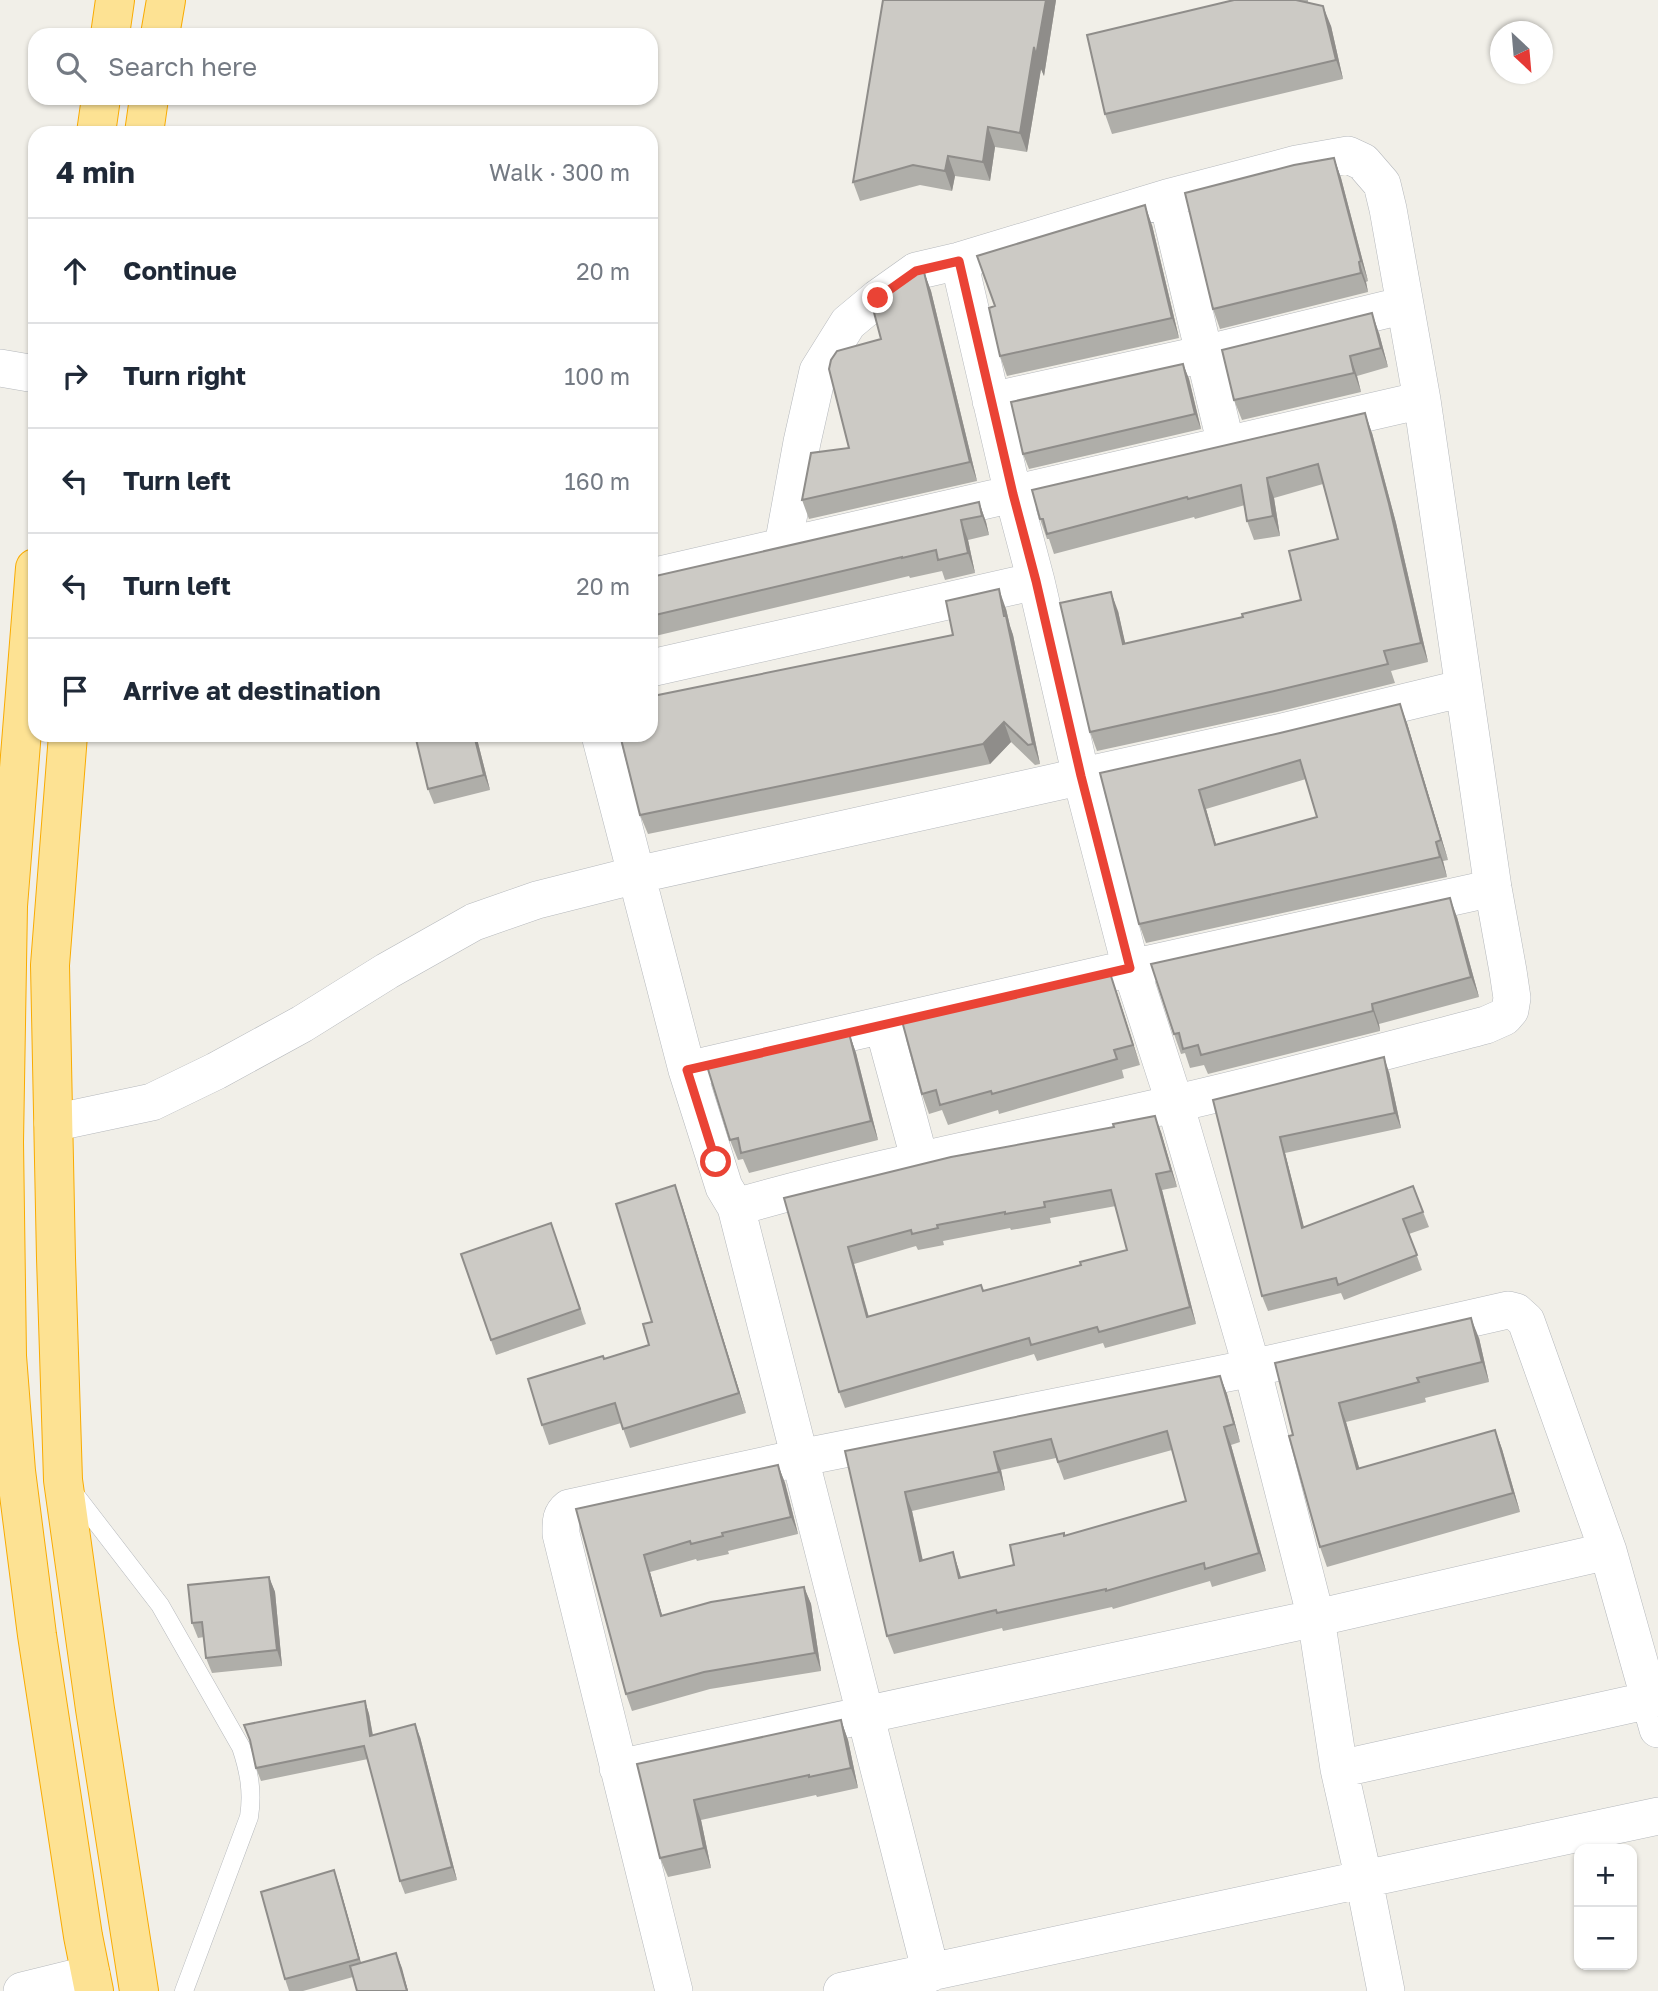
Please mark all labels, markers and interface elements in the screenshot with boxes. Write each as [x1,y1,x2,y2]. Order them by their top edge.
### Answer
north arrow [1490,21,1553,84]
search box [28,28,658,105]
icon: search [52,48,90,86]
text: Search here [108,51,257,82]
text: 4 min [56,154,135,190]
text: Walk · 300 m [489,158,630,186]
icon: ahead [56,252,94,290]
text: Continue [123,255,237,286]
text: 20 m [576,257,630,285]
route end [862,282,893,313]
icon: right [56,357,94,395]
text: Turn right [123,360,246,391]
text: 100 m [564,362,630,390]
icon: left [56,462,94,500]
text: Turn left [123,465,231,496]
text: 160 m [565,467,630,495]
icon: left [56,567,94,605]
text: Turn left [123,570,231,601]
text: 20 m [576,572,630,600]
icon: arrive [56,672,94,710]
text: Arrive at destination [123,675,381,706]
route start [700,1146,731,1177]
map controls [1574,1844,1637,1970]
button: + [1574,1844,1637,1907]
button: − [1574,1907,1637,1970]

